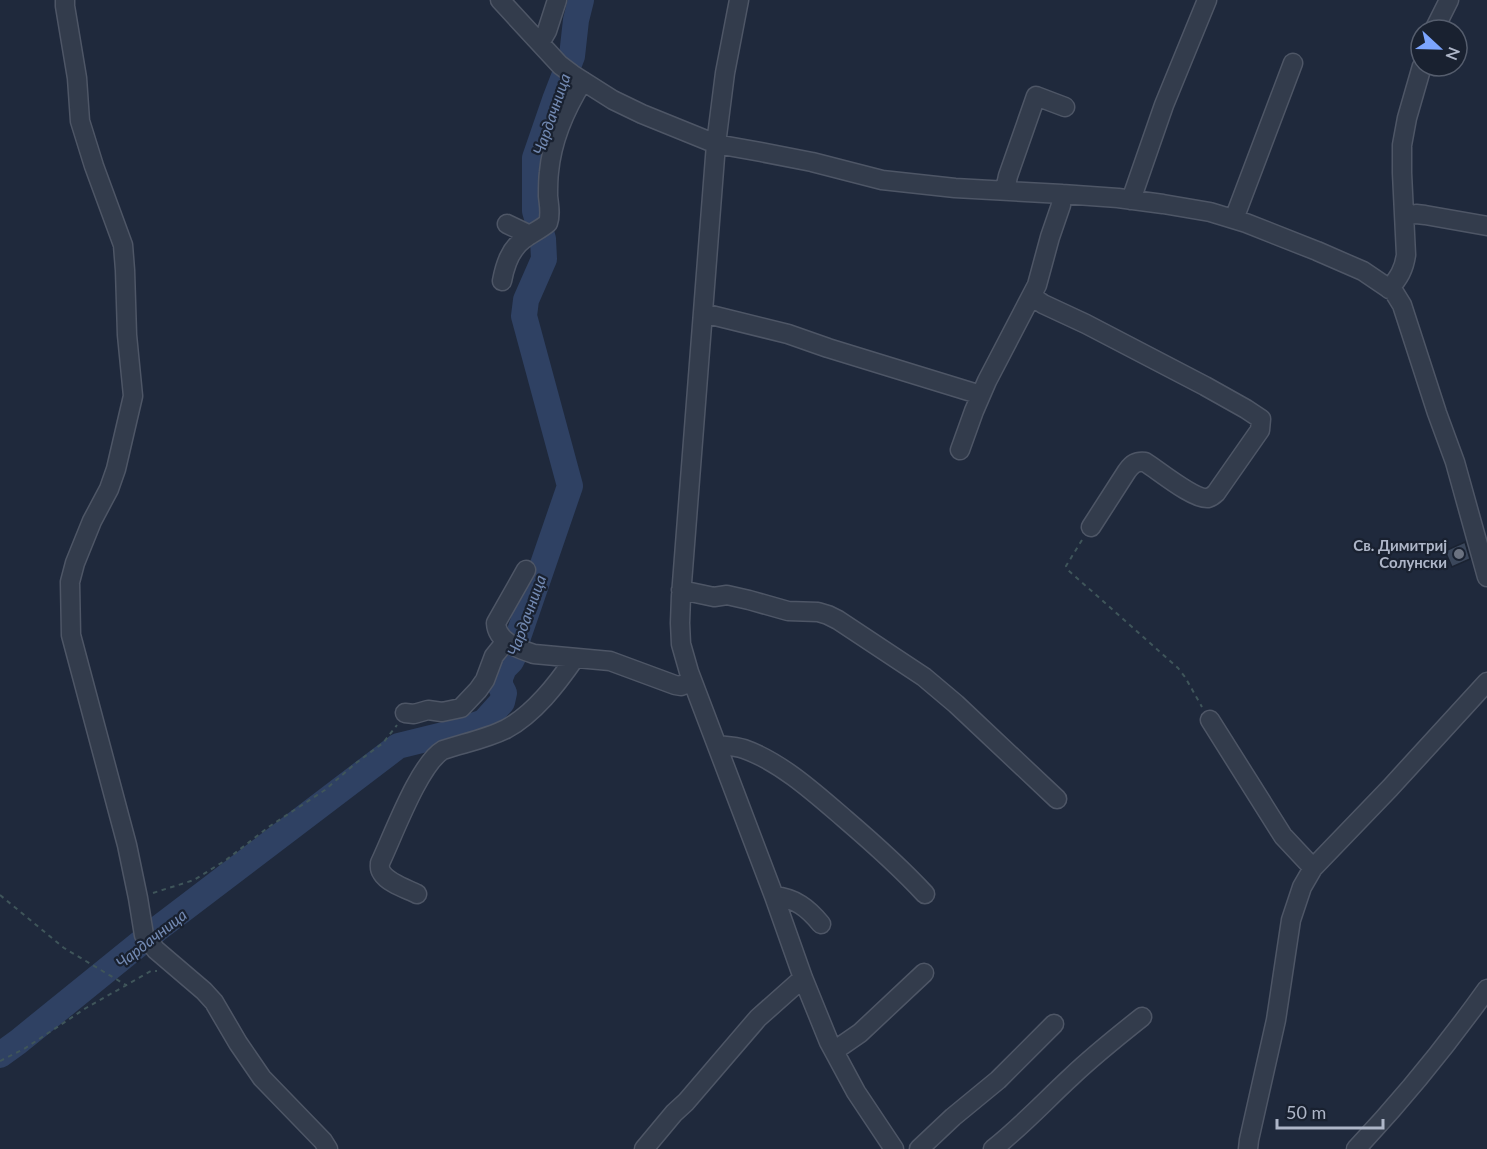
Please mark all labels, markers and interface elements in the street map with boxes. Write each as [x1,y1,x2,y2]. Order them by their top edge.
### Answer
north arrow [1409,18,1469,78]
text: N [1442,45,1464,63]
water label: Чардачница [528,71,574,157]
place label: Св. Димитриј Солунски [1353,536,1447,571]
marker: Св. Димитриј Солунски [1452,547,1466,561]
water label: Чардачница [503,572,549,658]
water label: Чардачница [112,904,190,972]
scale bar [1277,1092,1384,1130]
text: 50 m [1286,1101,1326,1123]

